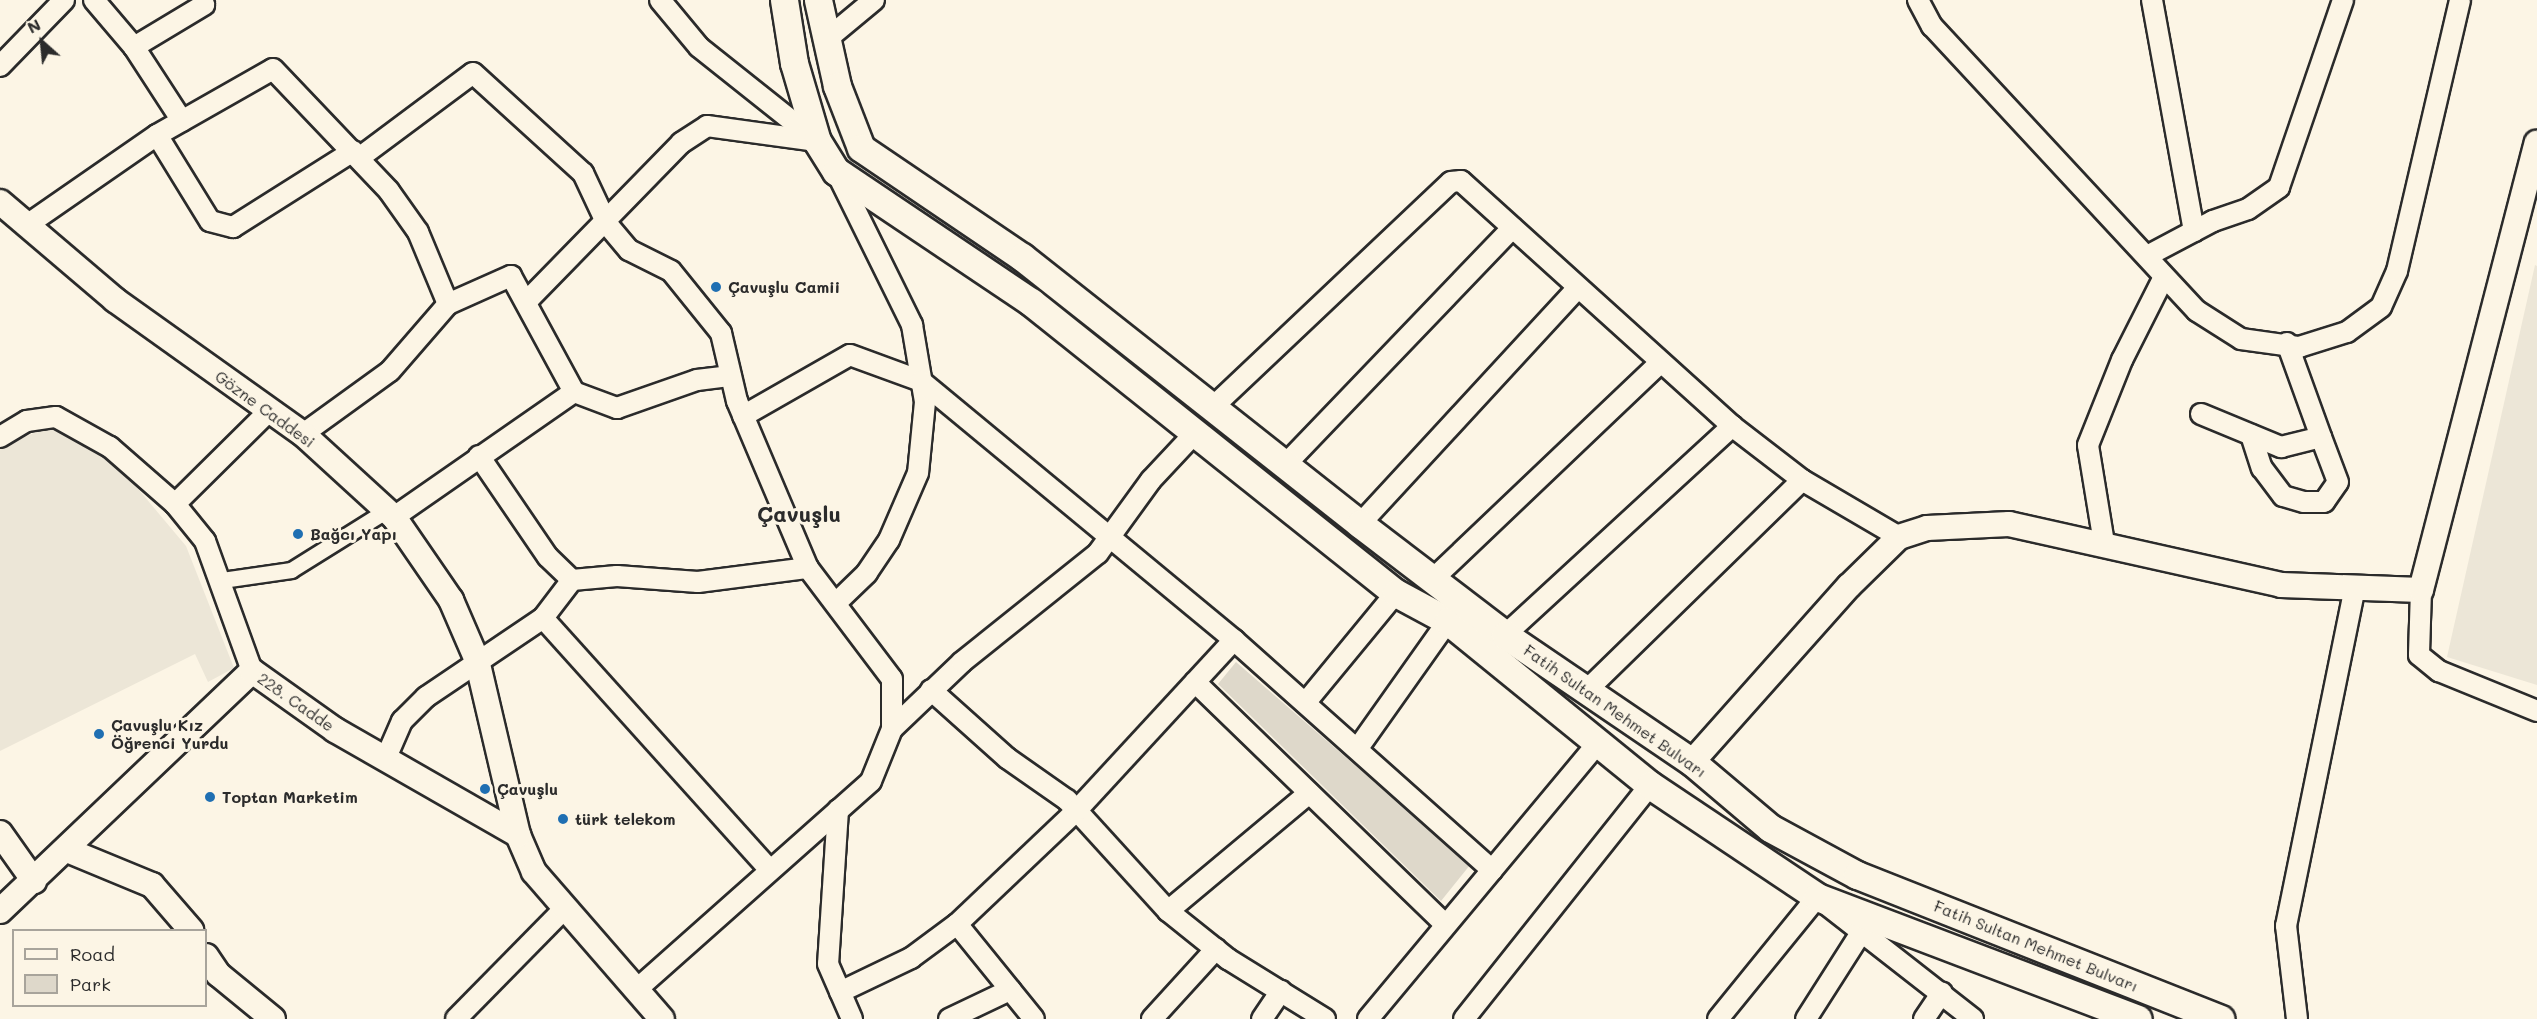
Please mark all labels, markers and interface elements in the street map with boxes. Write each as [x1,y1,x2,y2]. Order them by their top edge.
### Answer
north arrow [12,12,72,72]
text: N [23,13,44,38]
place label: Çavuşlu Camii [728,277,840,297]
marker: Çavuşlu Camii [709,280,723,294]
street label: Gözne Caddesi [211,366,319,452]
district label: Çavuşlu [757,501,841,527]
place label: Bağcı Yapı [310,524,397,544]
marker: Bağcı Yapı [291,527,305,541]
street label: Fatih Sultan Mehmet Bulvarı [1520,640,1710,782]
street label: 228. Cadde [254,669,338,735]
place label: Çavuşlu Kız Öğrenci Yurdu [111,715,229,753]
marker: Çavuşlu Kız Öğrenci Yurdu [92,727,106,741]
place label: Çavuşlu [497,779,558,799]
marker: Çavuşlu [478,782,492,796]
place label: Toptan Marketim [222,787,358,807]
marker: Toptan Marketim [203,790,217,804]
place label: türk telekom [575,809,676,829]
marker: türk telekom [556,812,570,826]
street label: Fatih Sultan Mehmet Bulvarı [1931,896,2141,996]
legend [12,929,207,1007]
text: Road [70,942,115,966]
text: Park [70,972,111,996]

